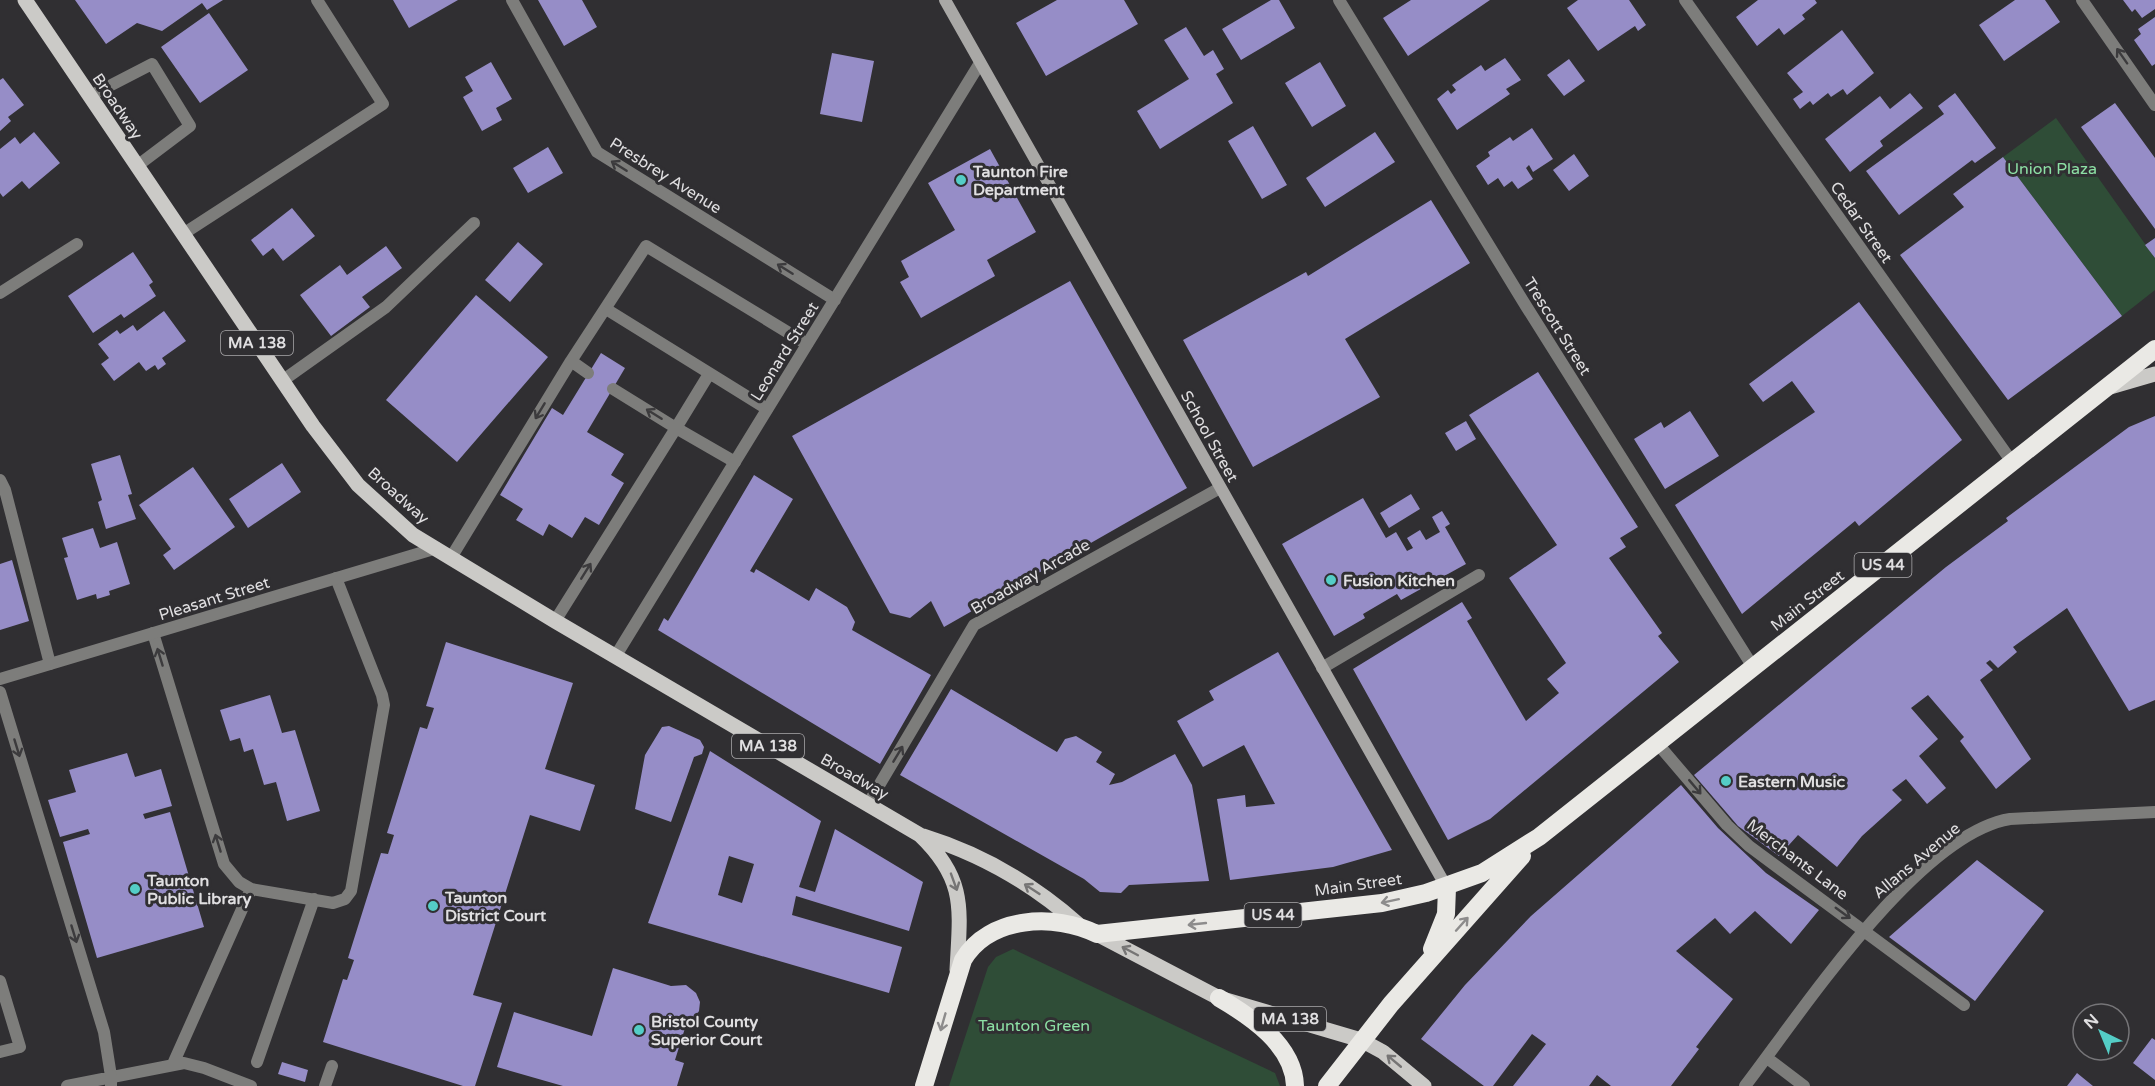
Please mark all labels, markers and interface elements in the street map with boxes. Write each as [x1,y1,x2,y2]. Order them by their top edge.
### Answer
one-way arrow [2116,49,2128,65]
street label: Broadway [88,70,147,144]
street label: Presbrey Avenue [606,133,725,218]
park label: Union Plaza [2007,159,2097,179]
one-way arrow [611,160,628,172]
place label: Taunton Fire Department [972,162,1068,200]
marker: Taunton Fire Department [954,173,968,187]
street label: Cedar Street [1826,178,1897,267]
one-way arrow [777,262,794,274]
street label: Trescott Street [1519,274,1595,379]
street label: Leonard Street [747,298,823,405]
road number: MA 138 [221,331,293,355]
street label: School Street [1176,387,1242,486]
one-way arrow [534,402,546,419]
one-way arrow [646,408,663,420]
street label: Broadway [364,463,433,529]
street label: Broadway Arcade [967,535,1094,619]
road number: US 44 [1854,553,1912,577]
one-way arrow [580,563,592,580]
street label: Main Street [1767,566,1848,636]
place label: Fusion Kitchen [1343,571,1455,591]
street label: Pleasant Street [156,573,272,625]
marker: Fusion Kitchen [1324,573,1338,587]
one-way arrow [154,648,165,667]
road number: MA 138 [732,734,804,758]
one-way arrow [12,738,23,757]
one-way arrow [892,746,904,763]
street label: Broadway [817,749,893,805]
place label: Eastern Music [1738,772,1845,792]
marker: Eastern Music [1719,774,1733,788]
one-way arrow [1688,779,1702,794]
street label: Merchants Lane [1743,815,1852,904]
street label: Allans Avenue [1869,819,1964,903]
one-way arrow [212,834,223,853]
street label: Main Street [1313,869,1403,901]
place label: Taunton Public Library [146,871,252,909]
one-way arrow [949,872,960,890]
marker: Taunton Public Library [128,882,142,896]
one-way arrow [1024,883,1041,895]
place label: Taunton District Court [444,888,547,926]
one-way arrow [1381,895,1400,907]
marker: Taunton District Court [426,899,440,913]
road number: US 44 [1244,903,1302,927]
one-way arrow [1834,907,1850,919]
one-way arrow [1455,917,1469,932]
one-way arrow [1187,918,1207,929]
one-way arrow [69,924,80,943]
one-way arrow [1121,945,1139,956]
north arrow [2071,1002,2131,1062]
road number: MA 138 [1254,1007,1326,1031]
text: N [2080,1010,2103,1033]
place label: Bristol County Superior Court [651,1012,763,1050]
one-way arrow [937,1012,948,1031]
park label: Taunton Green [978,1016,1090,1036]
marker: Bristol County Superior Court [632,1023,646,1037]
one-way arrow [1387,1054,1402,1068]

